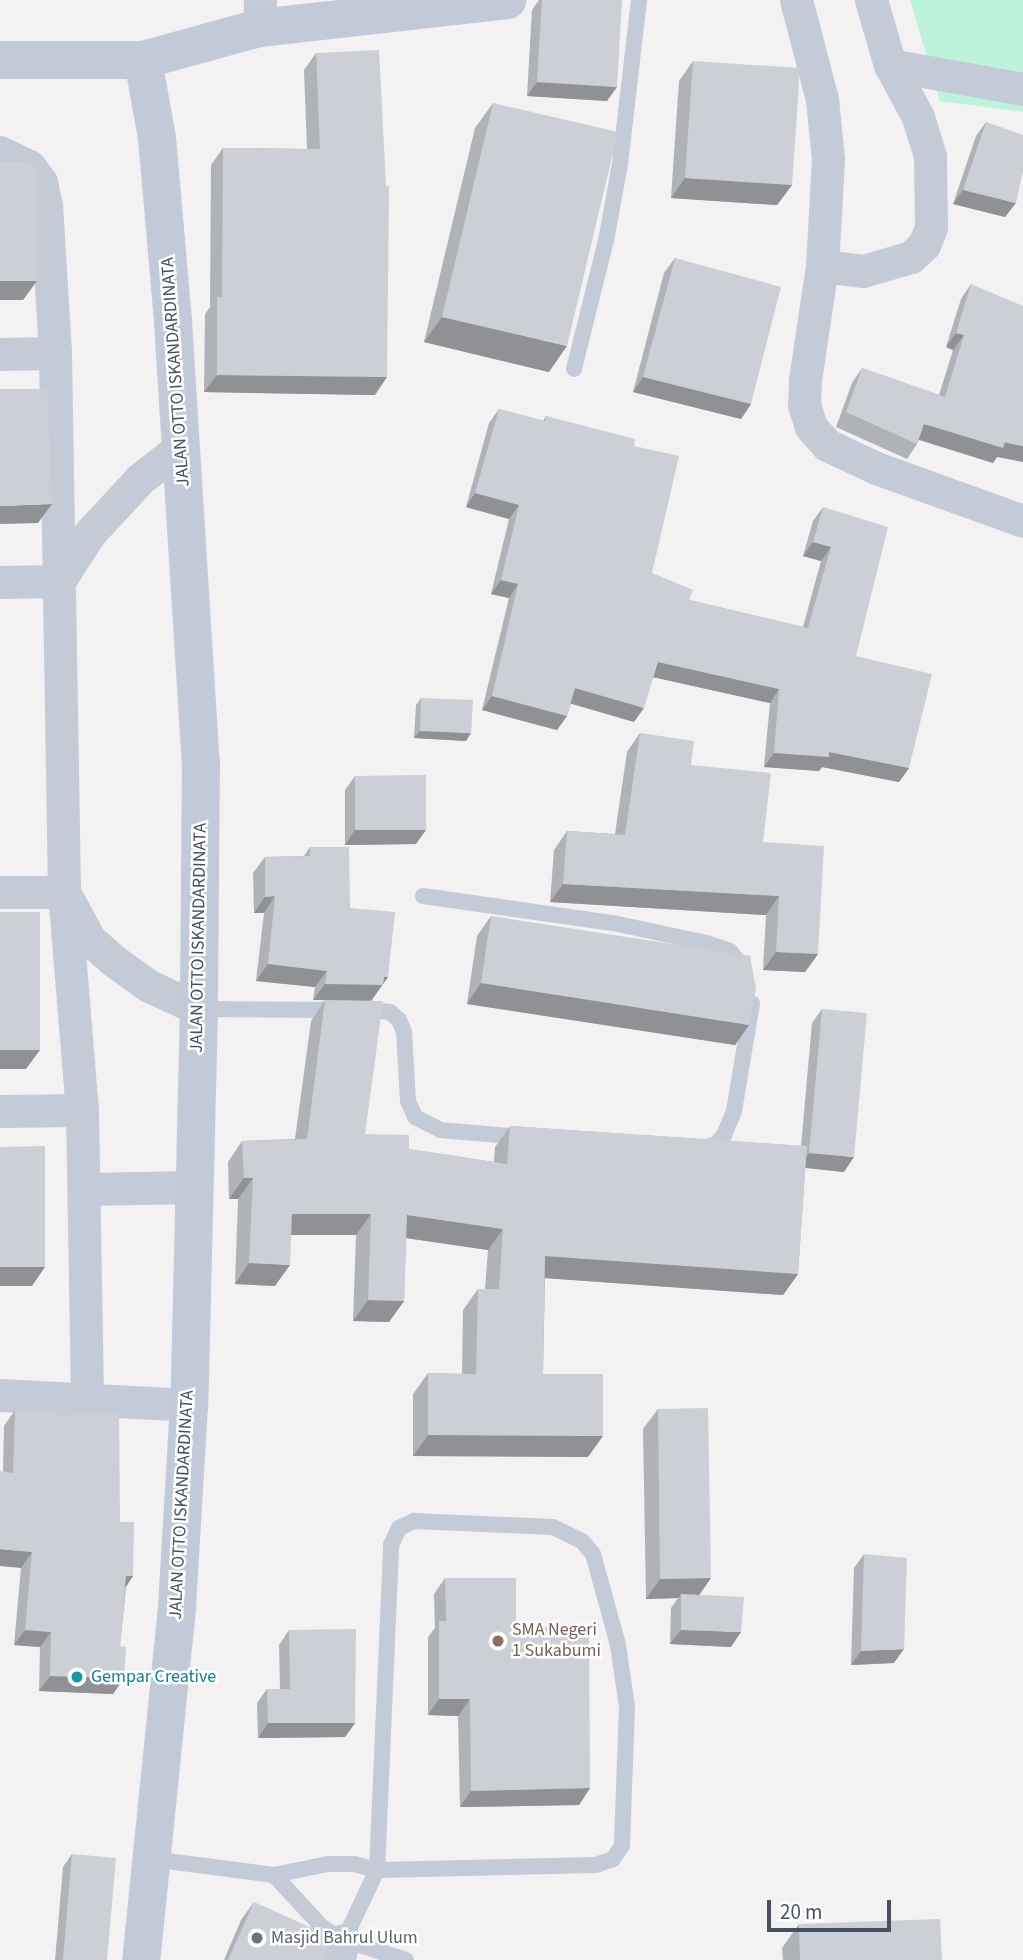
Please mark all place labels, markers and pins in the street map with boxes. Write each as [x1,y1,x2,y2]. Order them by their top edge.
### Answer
place label: SMA Negeri 1 Sukabumi [512,1620,601,1662]
marker: SMA Negeri 1 Sukabumi [490,1633,506,1649]
place label: Gempar Creative [91,1666,216,1688]
marker: Gempar Creative [69,1669,85,1685]
place label: Masjid Bahrul Ulum [271,1927,418,1949]
marker: Masjid Bahrul Ulum [249,1930,265,1946]

